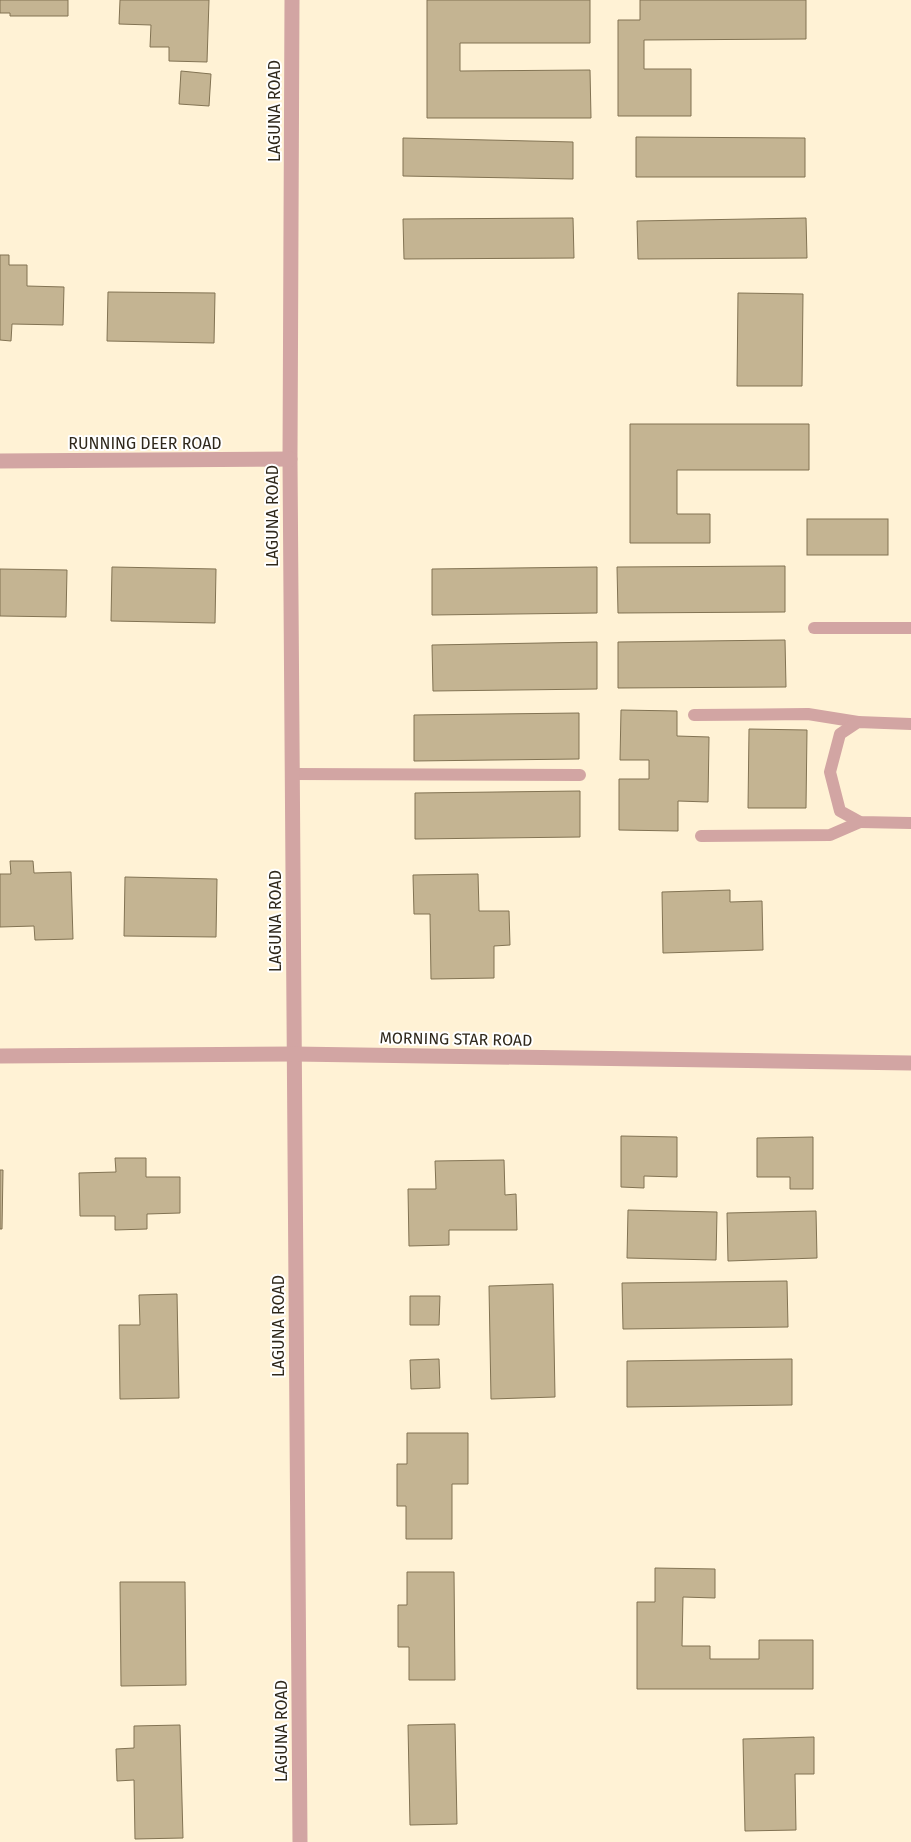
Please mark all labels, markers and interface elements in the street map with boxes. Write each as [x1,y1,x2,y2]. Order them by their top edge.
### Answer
street label: LAGUNA ROAD [265,60,284,162]
street label: RUNNING DEER ROAD [68,434,222,453]
street label: LAGUNA ROAD [263,465,282,567]
street label: LAGUNA ROAD [266,870,285,972]
street label: MORNING STAR ROAD [379,1028,533,1050]
street label: LAGUNA ROAD [269,1275,288,1377]
street label: LAGUNA ROAD [272,1680,291,1782]

